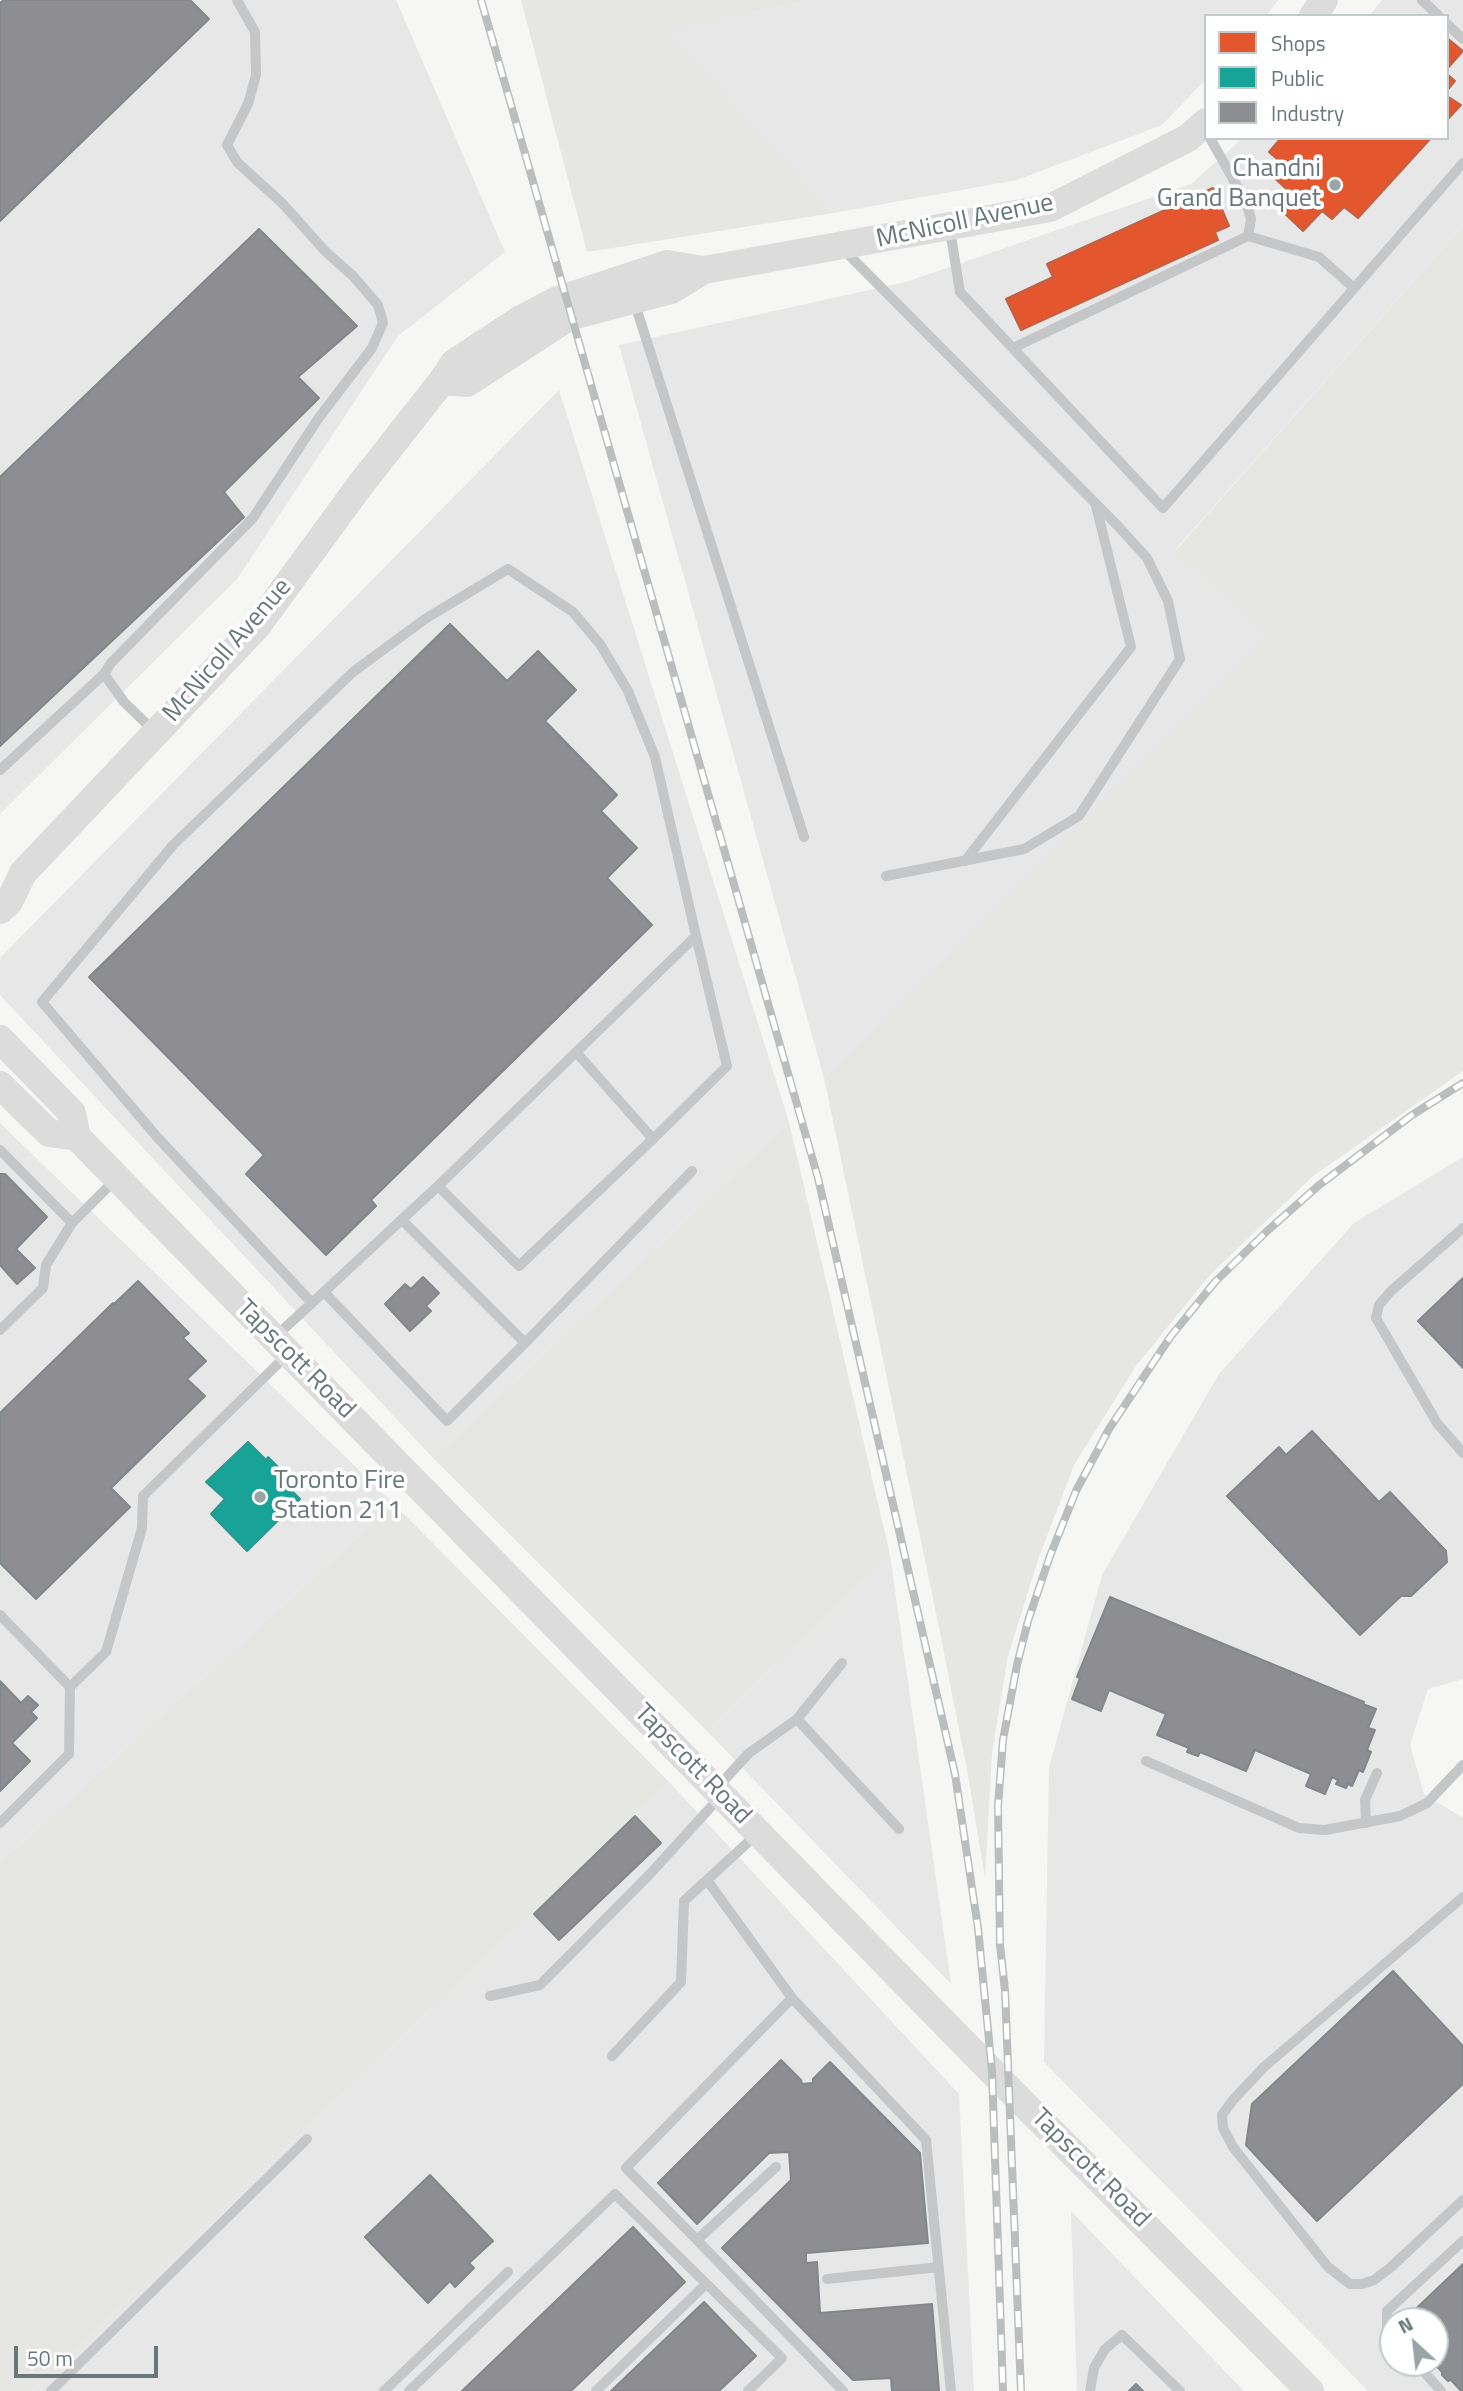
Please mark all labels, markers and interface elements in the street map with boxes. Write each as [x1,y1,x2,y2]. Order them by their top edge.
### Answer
legend [1204,14,1449,140]
text: Shops [1271,27,1326,59]
text: Public [1271,62,1324,94]
text: Industry [1271,97,1344,129]
place label: Chandni Grand Banquet [1157,154,1321,216]
marker: Chandni Grand Banquet [1327,177,1343,193]
street label: McNicoll Avenue [874,188,1056,256]
street label: McNicoll Avenue [157,573,299,729]
street label: Tapscott Road [229,1294,361,1426]
place label: Toronto Fire Station 211 [274,1466,405,1528]
marker: Toronto Fire Station 211 [252,1489,268,1505]
street label: Tapscott Road [627,1698,757,1832]
street label: Tapscott Road [1024,2103,1156,2235]
north arrow [1379,2307,1449,2377]
text: N [1393,2309,1418,2341]
scale bar [18,2332,161,2376]
text: 50 m [27,2342,73,2374]

